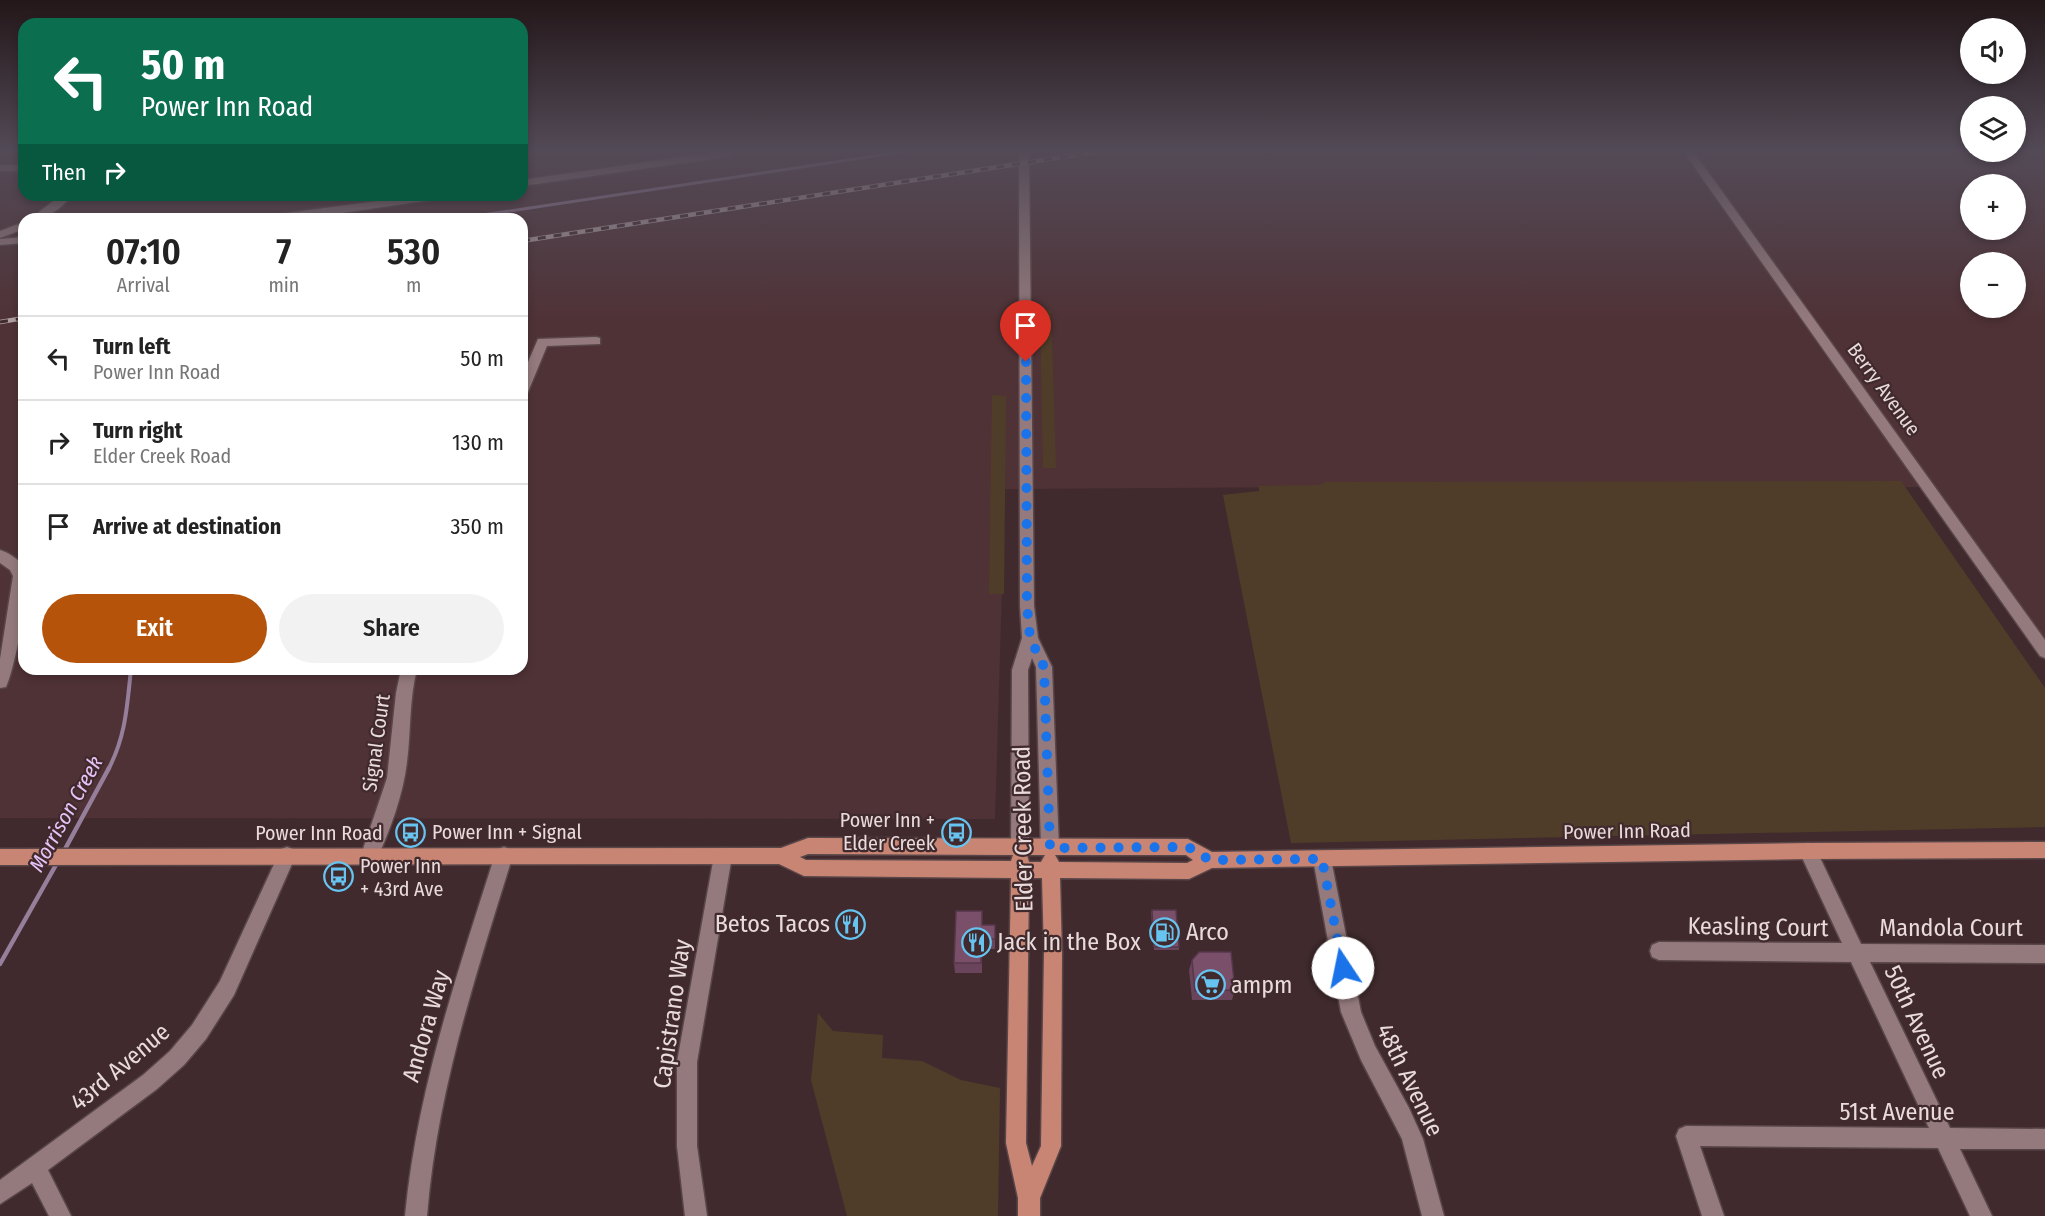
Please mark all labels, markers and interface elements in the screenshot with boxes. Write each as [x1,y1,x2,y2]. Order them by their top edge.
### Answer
map controls [1960,18,2026,318]
button: sound [1960,18,2026,84]
text: 50 m [141,40,225,90]
icon: left [42,42,120,120]
text: Power Inn Road [141,91,313,123]
button: layers [1960,96,2026,162]
icon: right [98,156,131,189]
text: Then [42,159,86,186]
button: + [1960,174,2026,240]
text: 07:10 [106,230,181,274]
text: 7 [276,230,291,274]
text: 530 [387,230,440,274]
button: − [1960,252,2026,318]
text: Arrival [117,273,170,297]
text: min [268,273,299,297]
text: m [406,273,421,297]
pin [1000,300,1051,362]
icon: arrive [1009,309,1042,342]
text: Turn left [93,333,171,360]
street label: Berry Avenue [1842,338,1926,440]
icon: left [42,342,75,375]
text: 50 m [460,345,504,372]
text: Power Inn Road [93,360,221,384]
text: Turn right [93,417,182,444]
icon: right [42,426,75,459]
text: 130 m [452,429,504,456]
text: Elder Creek Road [93,444,231,468]
icon: arrive [42,510,75,543]
text: Arrive at destination [93,513,281,540]
text: 350 m [450,513,504,540]
button: Exit [42,594,267,663]
button: Share [279,594,504,663]
street label: Signal Court [357,692,395,794]
street label: Elder Creek Road [1008,746,1038,912]
water label: Morrison Creek [23,751,109,877]
place label: Power Inn + Elder Creek [840,808,936,855]
bus stop icon: Power Inn + Signal [395,816,427,848]
bus stop icon: Power Inn + Elder Creek [940,816,972,848]
street label: Power Inn Road [1563,818,1691,844]
place label: Power Inn + Signal [432,820,582,844]
street label: Power Inn Road [255,821,383,845]
place label: Power Inn + 43rd Ave [360,854,443,901]
bus stop icon: Power Inn + 43rd Ave [323,861,355,893]
restaurant icon: Betos Tacos [835,908,867,940]
place label: Betos Tacos [715,910,830,938]
street label: Keasling Court [1687,912,1829,942]
street label: Mandola Court [1879,914,2023,942]
fuel station icon: Arco [1149,916,1181,948]
place label: Arco [1186,918,1229,946]
restaurant icon: Jack in the Box [960,926,992,958]
place label: Jack in the Box [997,928,1141,956]
position arrow [1311,936,1375,1000]
street label: Capistrano Way [648,937,696,1090]
street label: 50th Avenue [1879,961,1955,1083]
street label: Andora Way [397,967,455,1085]
supermarket icon: ampm [1194,969,1226,1001]
place label: ampm [1231,971,1292,999]
street label: 43rd Avenue [65,1018,175,1116]
street label: 48th Avenue [1371,1019,1449,1141]
street label: 51st Avenue [1839,1098,1955,1126]

